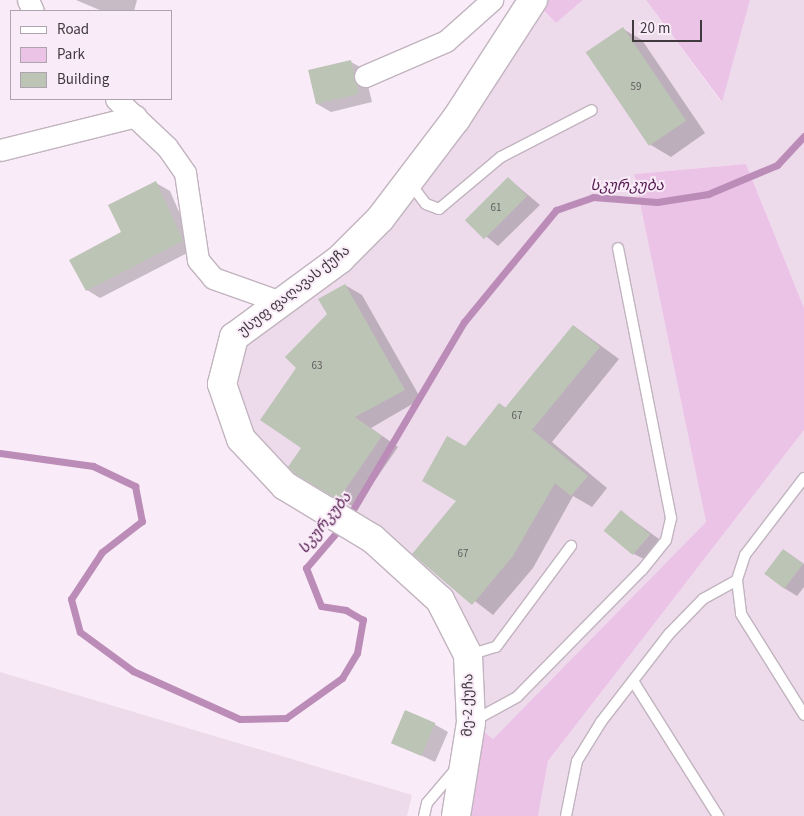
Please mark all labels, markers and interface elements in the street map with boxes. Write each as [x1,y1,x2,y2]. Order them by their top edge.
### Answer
legend [10,10,172,100]
scale bar [634,10,704,42]
text: 20 m [640,18,670,39]
text: Road [57,19,89,40]
text: Park [57,44,85,65]
text: Building [57,69,109,90]
house number: 59 [631,80,641,94]
water label: სკურკუბა [590,177,664,195]
house number: 61 [491,201,501,215]
street label: უსუფ ფაღავას ქუჩა [235,242,353,340]
house number: 63 [312,359,322,373]
house number: 67 [512,409,522,423]
water label: სკურკუბა [295,489,355,557]
house number: 67 [458,547,468,561]
street label: მე-2 ქუჩა [459,673,477,737]

